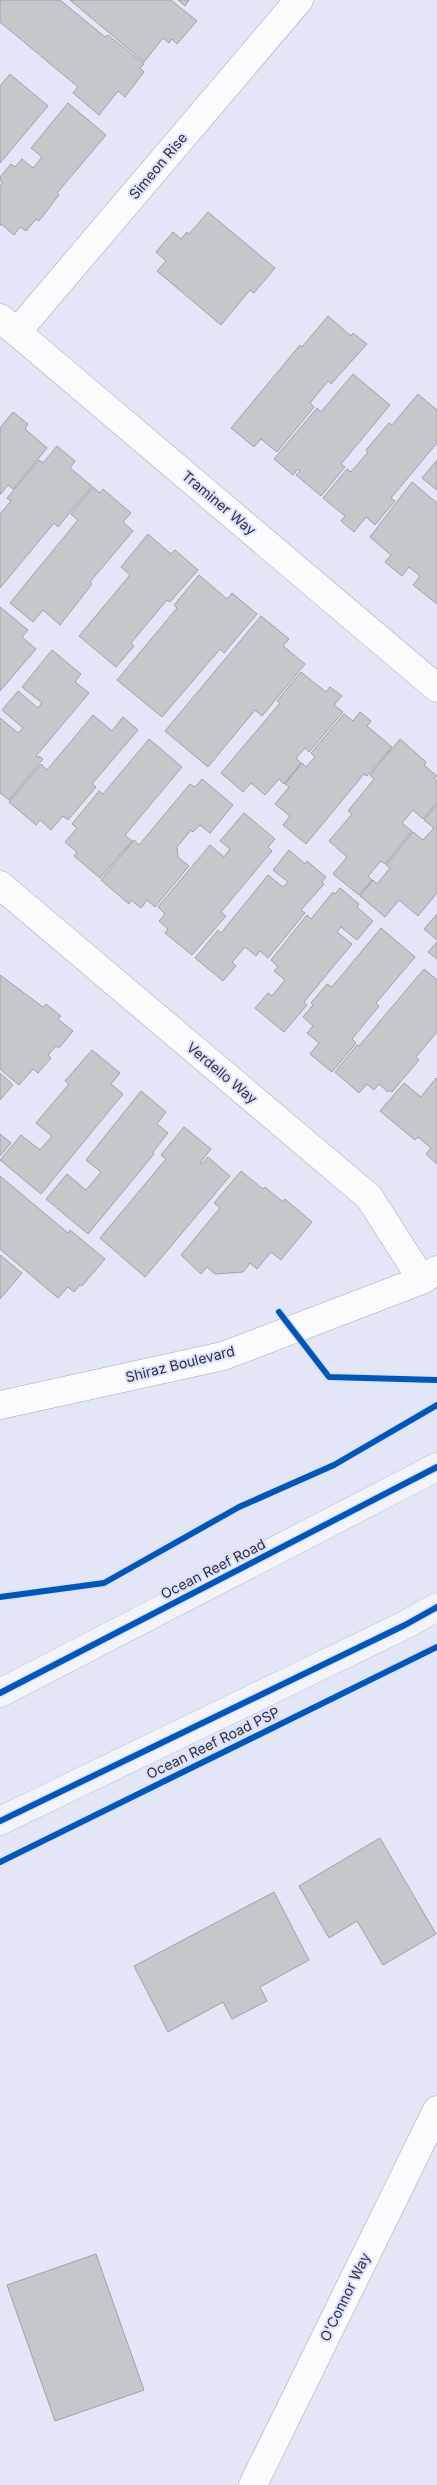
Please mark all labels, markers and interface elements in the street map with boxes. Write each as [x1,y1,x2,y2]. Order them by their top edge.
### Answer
street label: Simeon Rise [125,129,190,202]
street label: Traminer Way [179,467,260,539]
street label: Verdello Way [184,1038,261,1107]
street label: Shiraz Boulevard [124,1342,236,1385]
street label: Ocean Reef Road [158,1535,268,1602]
street label: Ocean Reef Road PSP [143,1703,282,1782]
street label: O'Connor Way [316,2250,373,2344]

